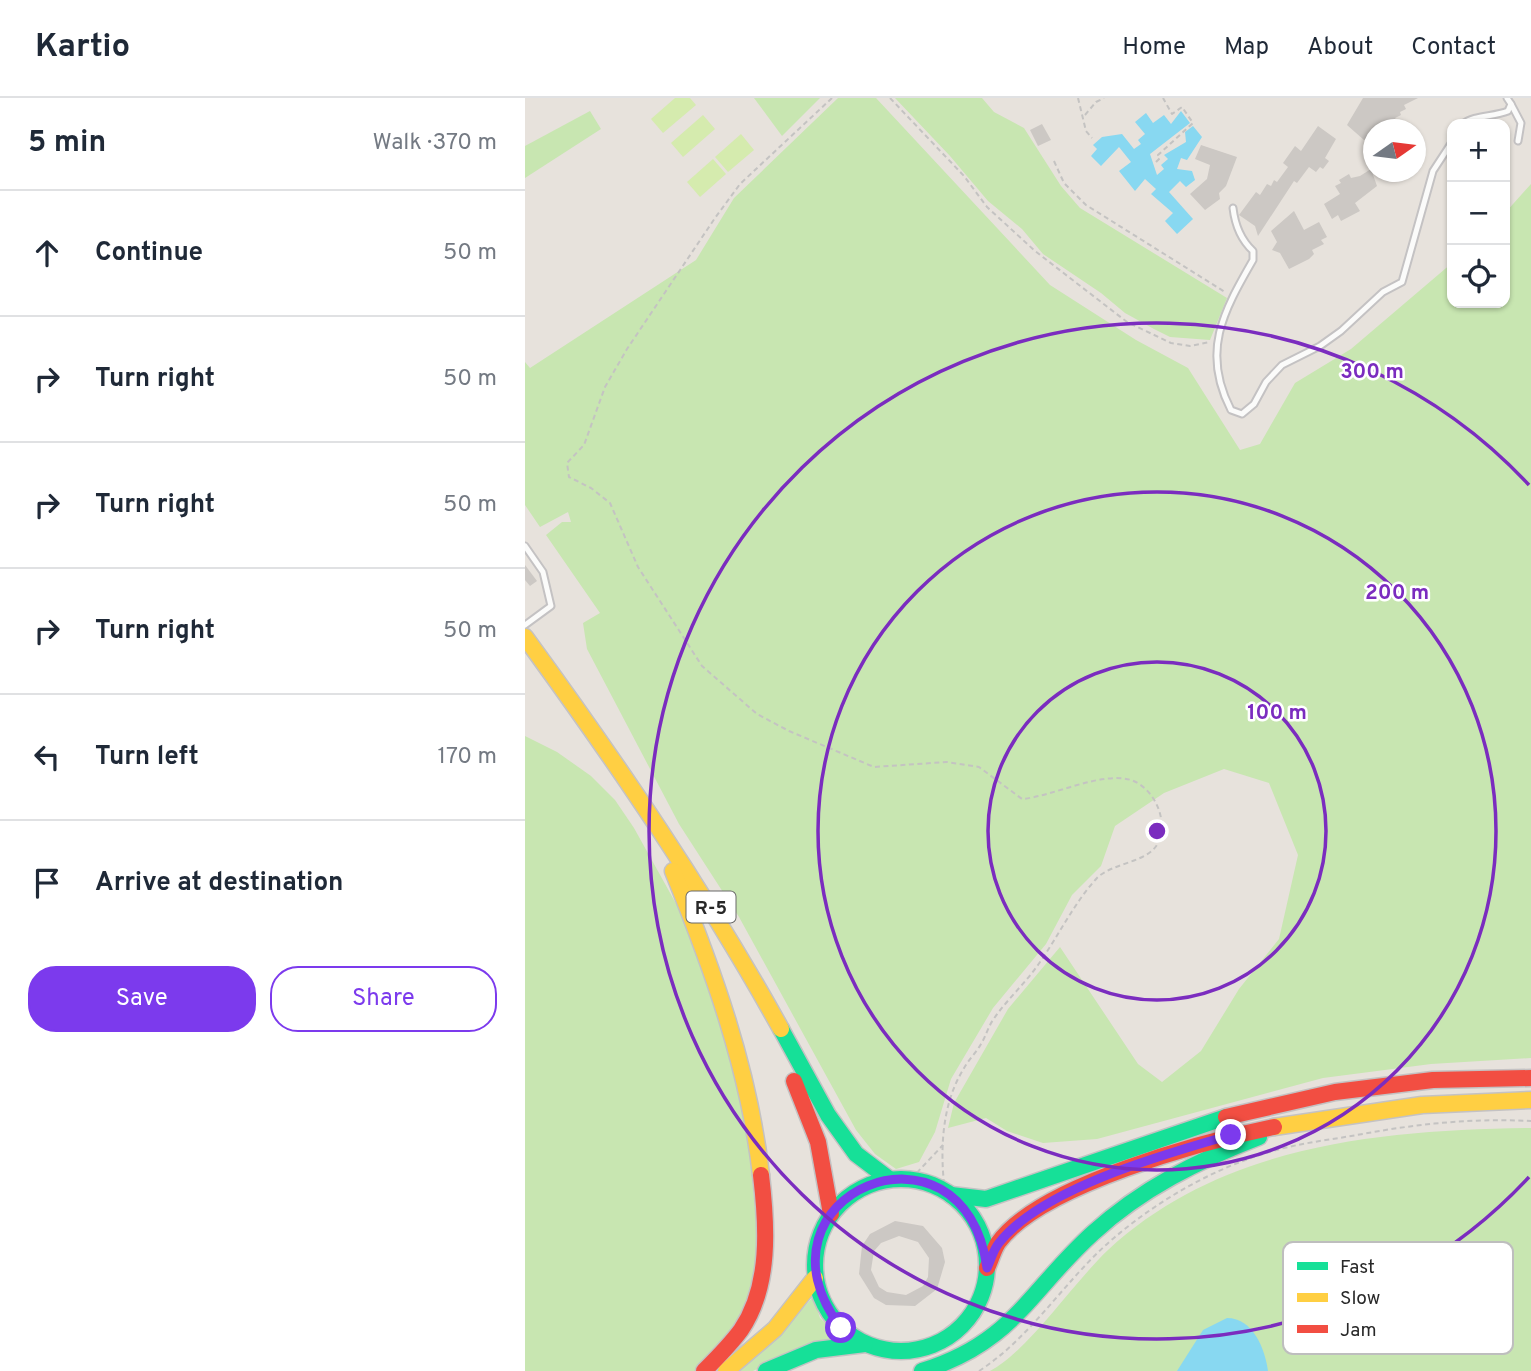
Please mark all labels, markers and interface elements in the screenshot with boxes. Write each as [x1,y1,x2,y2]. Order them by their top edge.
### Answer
text: Kartio [35,27,130,69]
text: Home [1122,33,1186,63]
text: Map [1224,33,1269,63]
text: About [1307,33,1373,63]
text: Contact [1411,33,1496,63]
north arrow [1363,119,1426,182]
map controls [1447,119,1510,308]
button: + [1447,119,1510,182]
text: 5 min [28,125,106,162]
text: Walk · 370 m [373,129,497,158]
button: − [1447,182,1510,245]
icon: ahead [28,234,66,272]
text: Continue [95,237,203,270]
text: 50 m [443,239,497,268]
button: locate [1447,245,1510,308]
text: 300 m [1340,359,1404,386]
icon: right [28,360,66,398]
text: Turn right [95,363,215,396]
text: 50 m [443,365,497,394]
icon: right [28,486,66,524]
text: Turn right [95,489,215,522]
text: 50 m [443,491,497,520]
text: 200 m [1365,580,1429,607]
icon: right [28,612,66,650]
text: Turn right [95,615,215,648]
text: 50 m [443,617,497,646]
text: 100 m [1247,700,1307,727]
icon: left [28,738,66,776]
text: Turn left [95,741,199,774]
text: 170 m [438,743,497,772]
centre of rings [1145,819,1169,843]
icon: arrive [28,864,66,902]
text: Arrive at destination [95,867,343,900]
road number: R-5 [687,892,735,922]
button: Save [28,966,256,1032]
button: Share [270,966,497,1032]
route end [1215,1119,1246,1150]
legend [1283,1242,1513,1354]
text: Fast [1340,1256,1375,1280]
text: Slow [1340,1287,1380,1311]
route start [825,1312,856,1343]
text: Jam [1340,1319,1377,1343]

